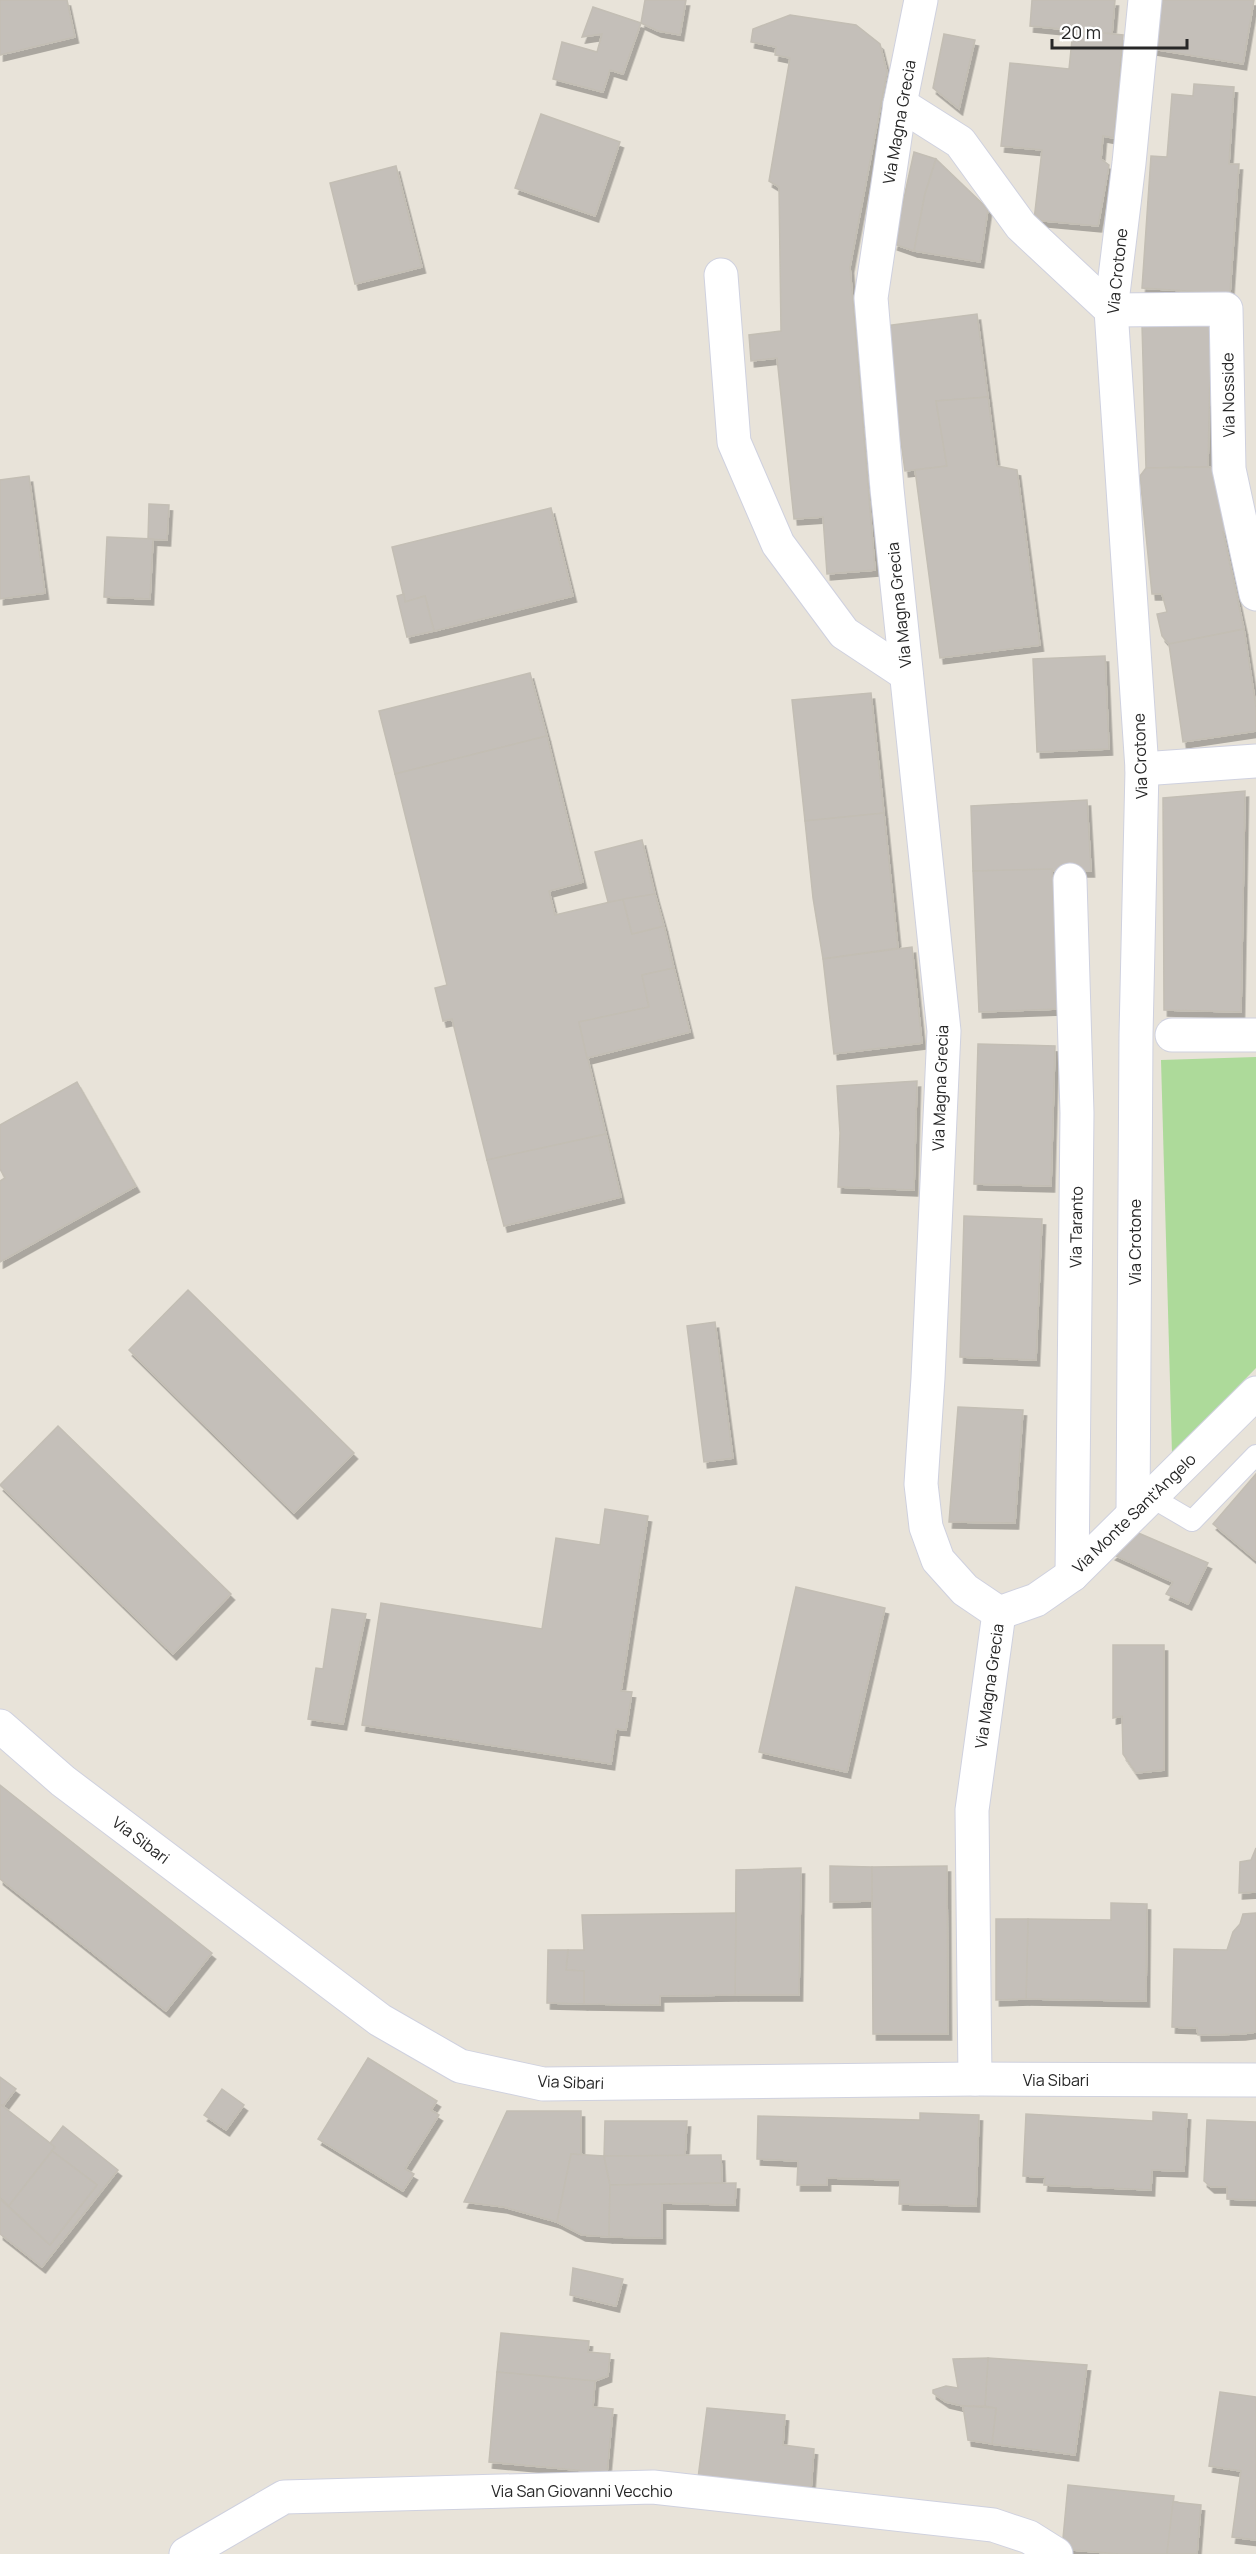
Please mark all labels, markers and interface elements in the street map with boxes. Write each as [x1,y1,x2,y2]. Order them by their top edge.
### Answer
scale bar [1052,12,1187,50]
text: 20 m [1061,20,1101,44]
street label: Via Magna Grecia [877,58,921,186]
street label: Via Crotone [1102,227,1132,315]
street label: Via Nosside [1216,352,1240,438]
street label: Via Magna Grecia [881,541,917,669]
street label: Via Crotone [1128,713,1152,799]
street label: Via Magna Grecia [927,1025,953,1151]
street label: Via Taranto [1064,1186,1088,1268]
street label: Via Crotone [1124,1199,1146,1285]
street label: Via Monte Sant'Angelo [1067,1448,1201,1578]
street label: Via Magna Grecia [969,1622,1009,1750]
street label: Via Sibari [108,1811,174,1869]
street label: Via Sibari [1023,2069,1089,2091]
street label: Via Sibari [537,2070,605,2094]
street label: Via San Giovanni Vecchio [491,2480,673,2502]

